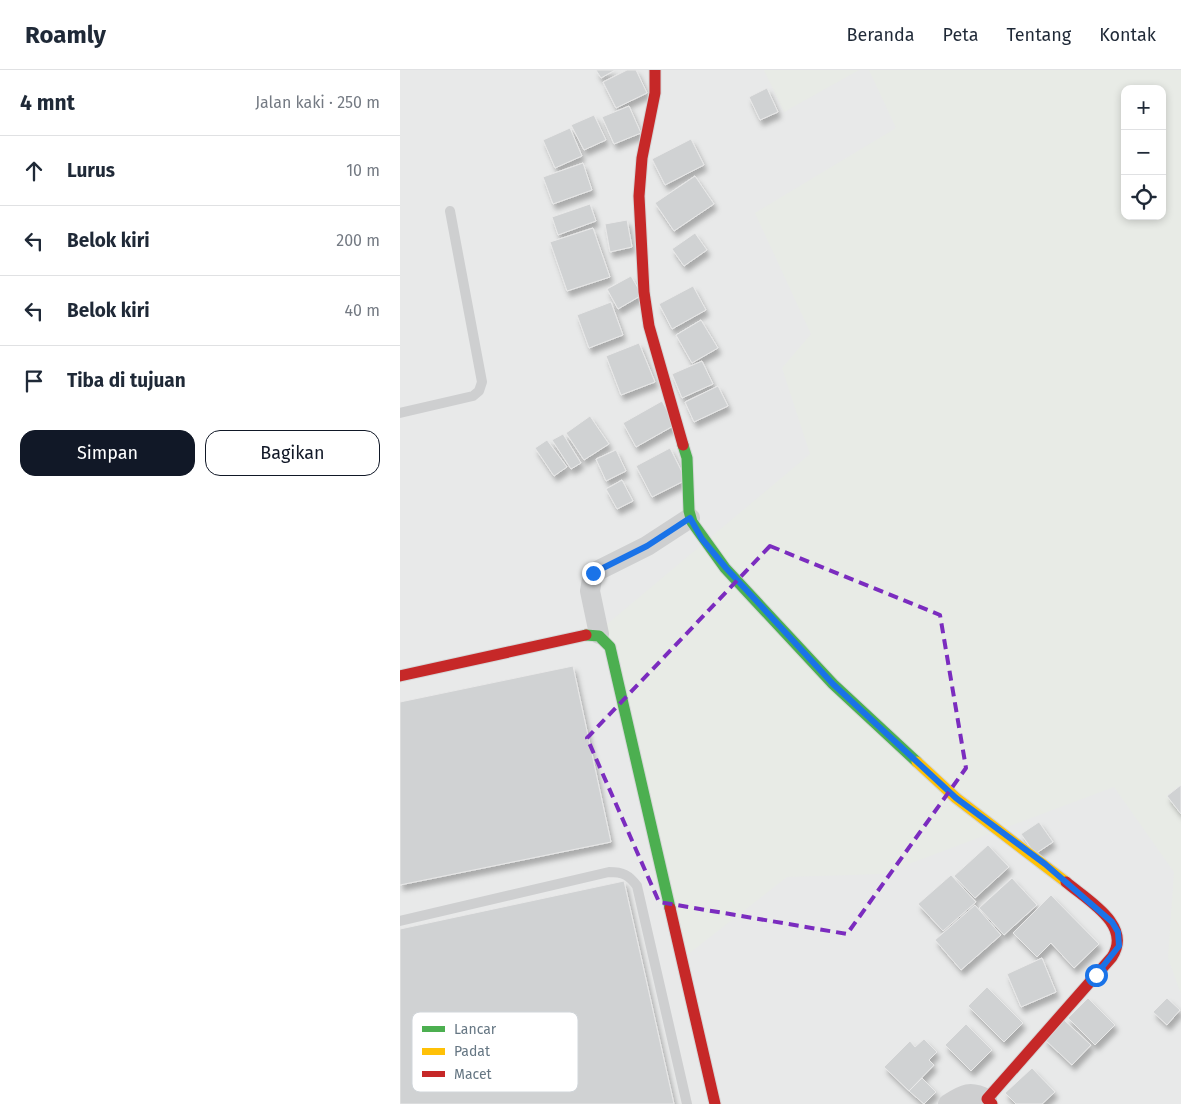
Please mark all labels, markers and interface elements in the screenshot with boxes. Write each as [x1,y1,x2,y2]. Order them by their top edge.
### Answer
text: Roamly [25,21,106,49]
text: Beranda [847,24,915,46]
text: Peta [943,24,978,46]
text: Tentang [1006,24,1071,46]
text: Kontak [1099,24,1156,46]
map controls [1121,85,1166,220]
button: + [1121,85,1166,130]
text: 4 mnt [20,90,75,116]
text: Jalan kaki · 250 m [255,93,380,112]
button: − [1121,130,1166,175]
icon: ahead [20,157,48,185]
text: Lurus [67,159,115,182]
text: 10 m [346,161,380,180]
button: locate [1121,175,1166,220]
icon: left [20,227,48,255]
text: Belok kiri [67,229,150,252]
text: 200 m [336,231,380,250]
icon: left [20,297,48,325]
text: Belok kiri [67,299,150,322]
text: 40 m [345,301,380,320]
icon: arrive [20,367,48,395]
text: Tiba di tujuan [67,369,186,392]
button: Simpan [20,430,195,476]
button: Bagikan [205,430,380,476]
route end [582,562,605,585]
route start [1085,964,1108,987]
legend [412,1012,578,1092]
text: Lancar [454,1021,497,1038]
text: Padat [454,1043,491,1060]
text: Macet [454,1066,493,1083]

